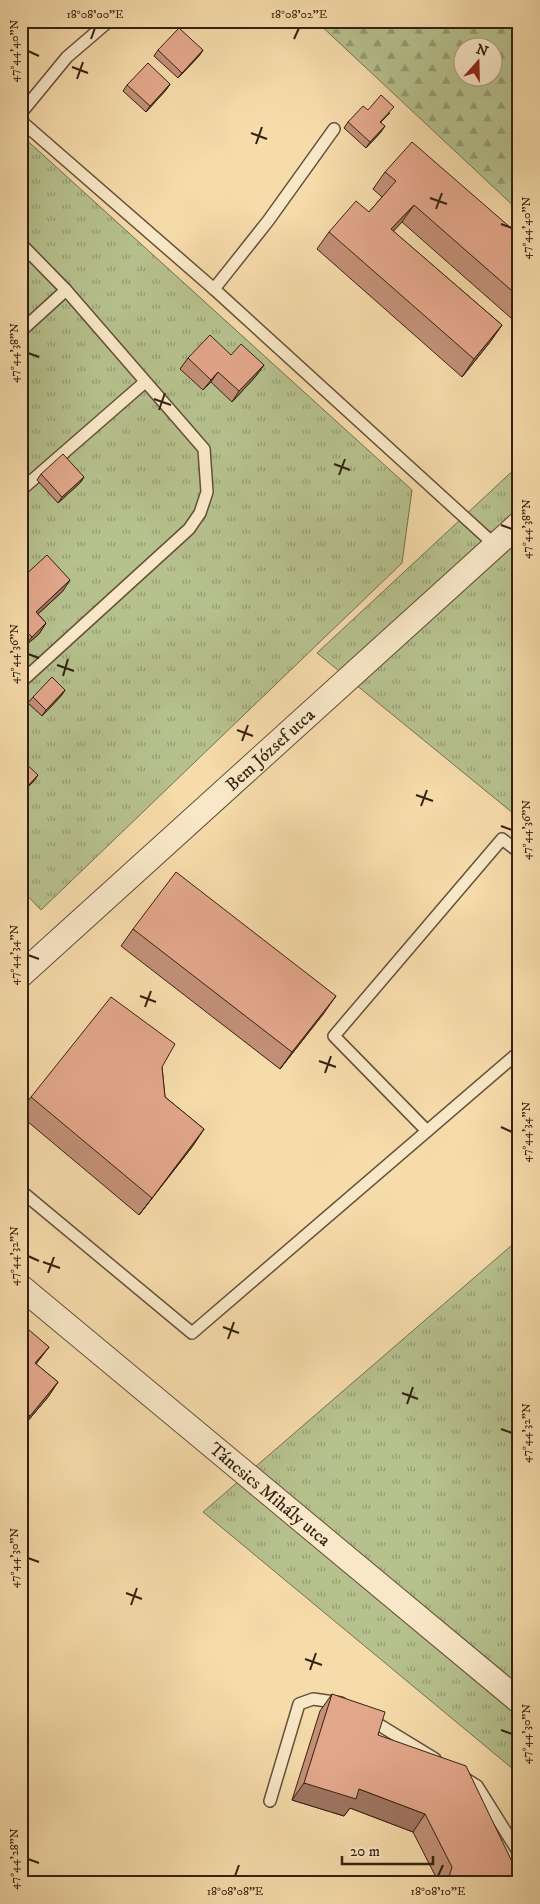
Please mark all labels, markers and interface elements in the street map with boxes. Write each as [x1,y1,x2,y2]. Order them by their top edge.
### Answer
text: 18°08'00"E [66,7,124,22]
text: 18°08'02"E [271,7,328,22]
text: 47°44'40"N [7,19,22,82]
north arrow [452,38,502,88]
text: N [474,40,491,61]
text: 47°44'40"N [519,196,534,259]
text: 47°44'38"N [7,323,22,383]
text: 47°44'38"N [519,499,534,559]
text: 47°44'36"N [7,624,22,684]
street label: Bem József utca [222,704,320,796]
text: 47°44'36"N [519,800,534,860]
text: 47°44'34"N [7,924,22,985]
text: 47°44'34"N [519,1101,534,1162]
text: 47°44'32"N [7,1226,22,1286]
text: 47°44'32"N [519,1403,534,1463]
street label: Táncsics Mihály utca [204,1438,335,1552]
text: 47°44'30"N [7,1528,22,1588]
text: 47°44'30"N [519,1704,534,1764]
text: 47°44'28"N [7,1828,22,1890]
scale bar [342,1834,434,1866]
text: 20 m [350,1842,380,1861]
text: 18°08'08"E [207,1884,264,1899]
text: 18°08'10"E [410,1884,466,1899]

